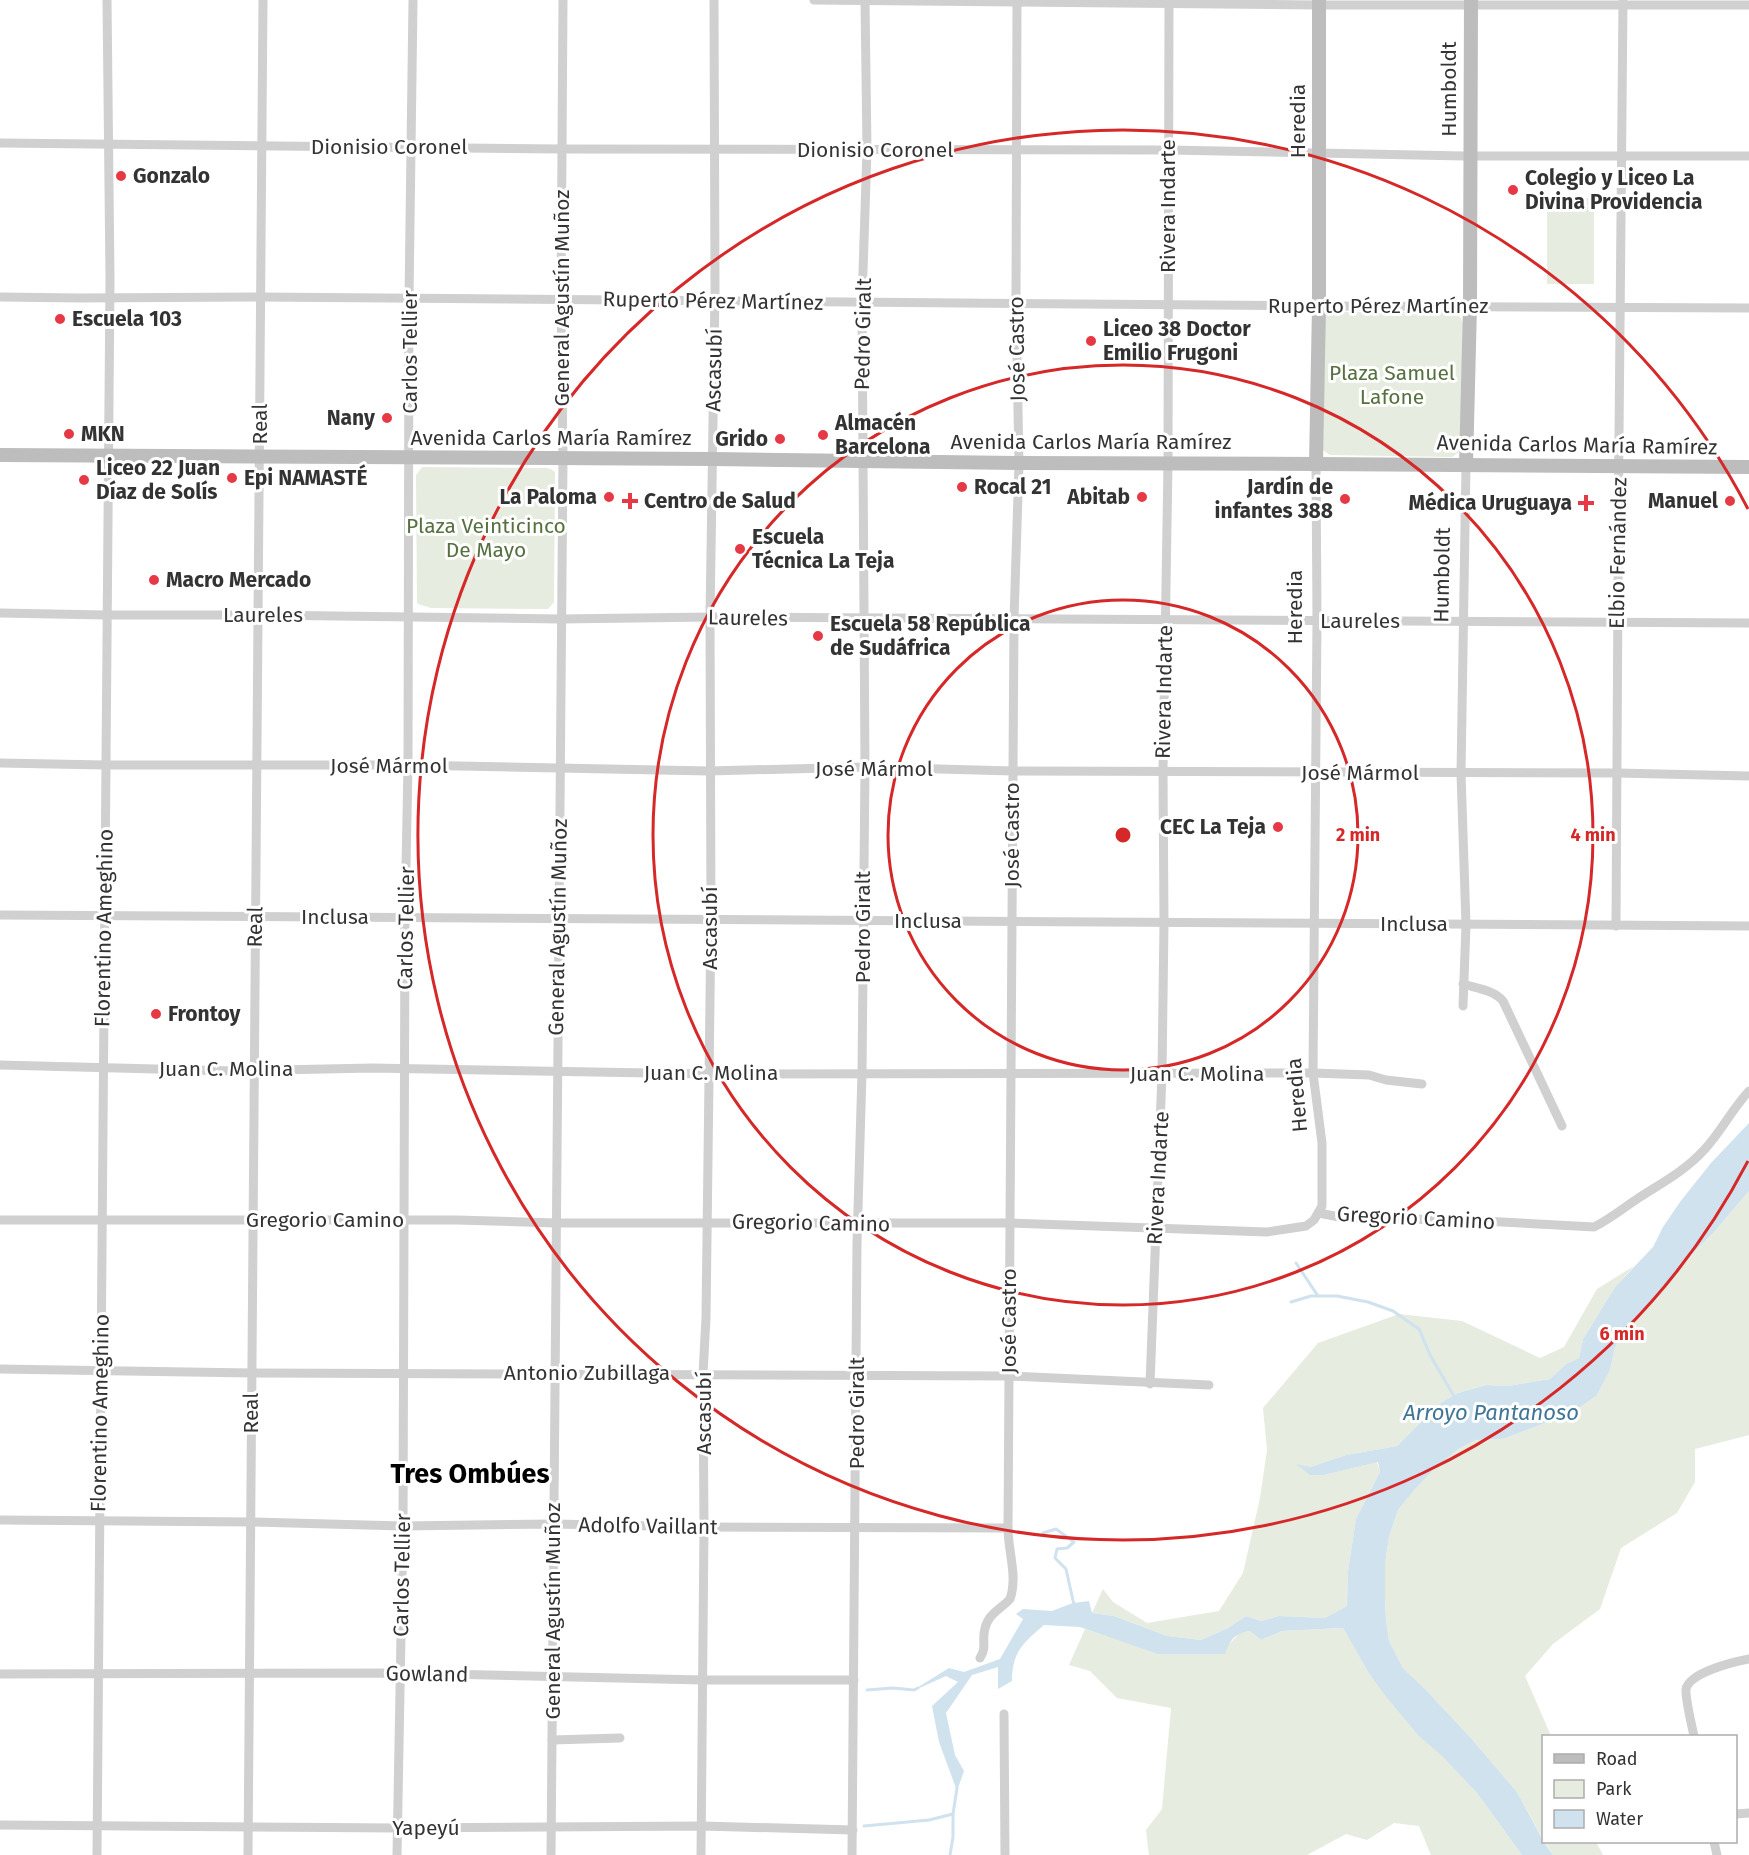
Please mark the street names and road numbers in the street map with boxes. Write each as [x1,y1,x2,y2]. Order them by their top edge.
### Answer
street label: Humboldt [1436,41,1462,137]
street label: Heredia [1285,84,1311,158]
street label: Dionisio Coronel [311,134,467,160]
street label: Dionisio Coronel [797,137,953,163]
street label: Rivera Indarte [1155,139,1181,273]
street label: General Agustín Muñoz [549,189,575,407]
street label: Pedro Giralt [849,277,877,390]
street label: Ruperto Pérez Martínez [602,286,824,316]
street label: Carlos Tellier [397,290,423,414]
street label: Ruperto Pérez Martínez [1268,293,1488,319]
street label: José Castro [1003,296,1031,402]
street label: Ascasubí [700,328,728,412]
street label: Real [247,404,273,445]
street label: Avenida Carlos María Ramírez [411,425,691,451]
street label: Avenida Carlos María Ramírez [951,429,1231,455]
street label: Avenida Carlos María Ramírez [1436,430,1718,460]
street label: Elbio Fernández [1604,477,1632,629]
street label: Humboldt [1428,527,1456,623]
street label: Heredia [1282,570,1308,644]
street label: Laureles [223,602,303,628]
street label: Laureles [708,604,788,632]
street label: Laureles [1320,608,1400,634]
street label: Rivera Indarte [1150,625,1178,759]
street label: José Mármol [330,753,448,779]
street label: José Mármol [815,756,933,782]
street label: José Mármol [1301,760,1419,786]
street label: José Castro [999,782,1025,888]
street label: General Agustín Muñoz [543,818,573,1036]
street label: Florentino Ameghino [89,829,119,1027]
street label: Carlos Tellier [392,866,420,990]
street label: Pedro Giralt [850,870,876,983]
street label: Ascasubí [697,886,723,970]
street label: Inclusa [301,904,369,930]
street label: Real [242,906,268,948]
street label: Inclusa [894,908,962,934]
street label: Inclusa [1380,911,1448,937]
street label: Juan C. Molina [159,1056,293,1082]
street label: Heredia [1281,1057,1313,1133]
street label: Juan C. Molina [644,1060,778,1086]
street label: Juan C. Molina [1130,1061,1264,1087]
street label: Rivera Indarte [1142,1110,1174,1246]
street label: Gregorio Camino [1336,1201,1496,1235]
street label: Gregorio Camino [246,1207,404,1233]
street label: Gregorio Camino [732,1209,890,1237]
street label: José Castro [996,1268,1022,1374]
street label: Florentino Ameghino [85,1314,115,1512]
street label: Pedro Giralt [844,1356,870,1469]
street label: Antonio Zubillaga [504,1360,670,1386]
street label: Ascasubí [691,1371,717,1455]
street label: Real [238,1393,264,1434]
street label: General Agustín Muñoz [540,1502,566,1720]
street label: Adolfo Vaillant [578,1512,718,1540]
street label: Carlos Tellier [388,1513,416,1637]
street label: Gowland [385,1660,469,1688]
street label: Yapeyú [392,1815,460,1841]

